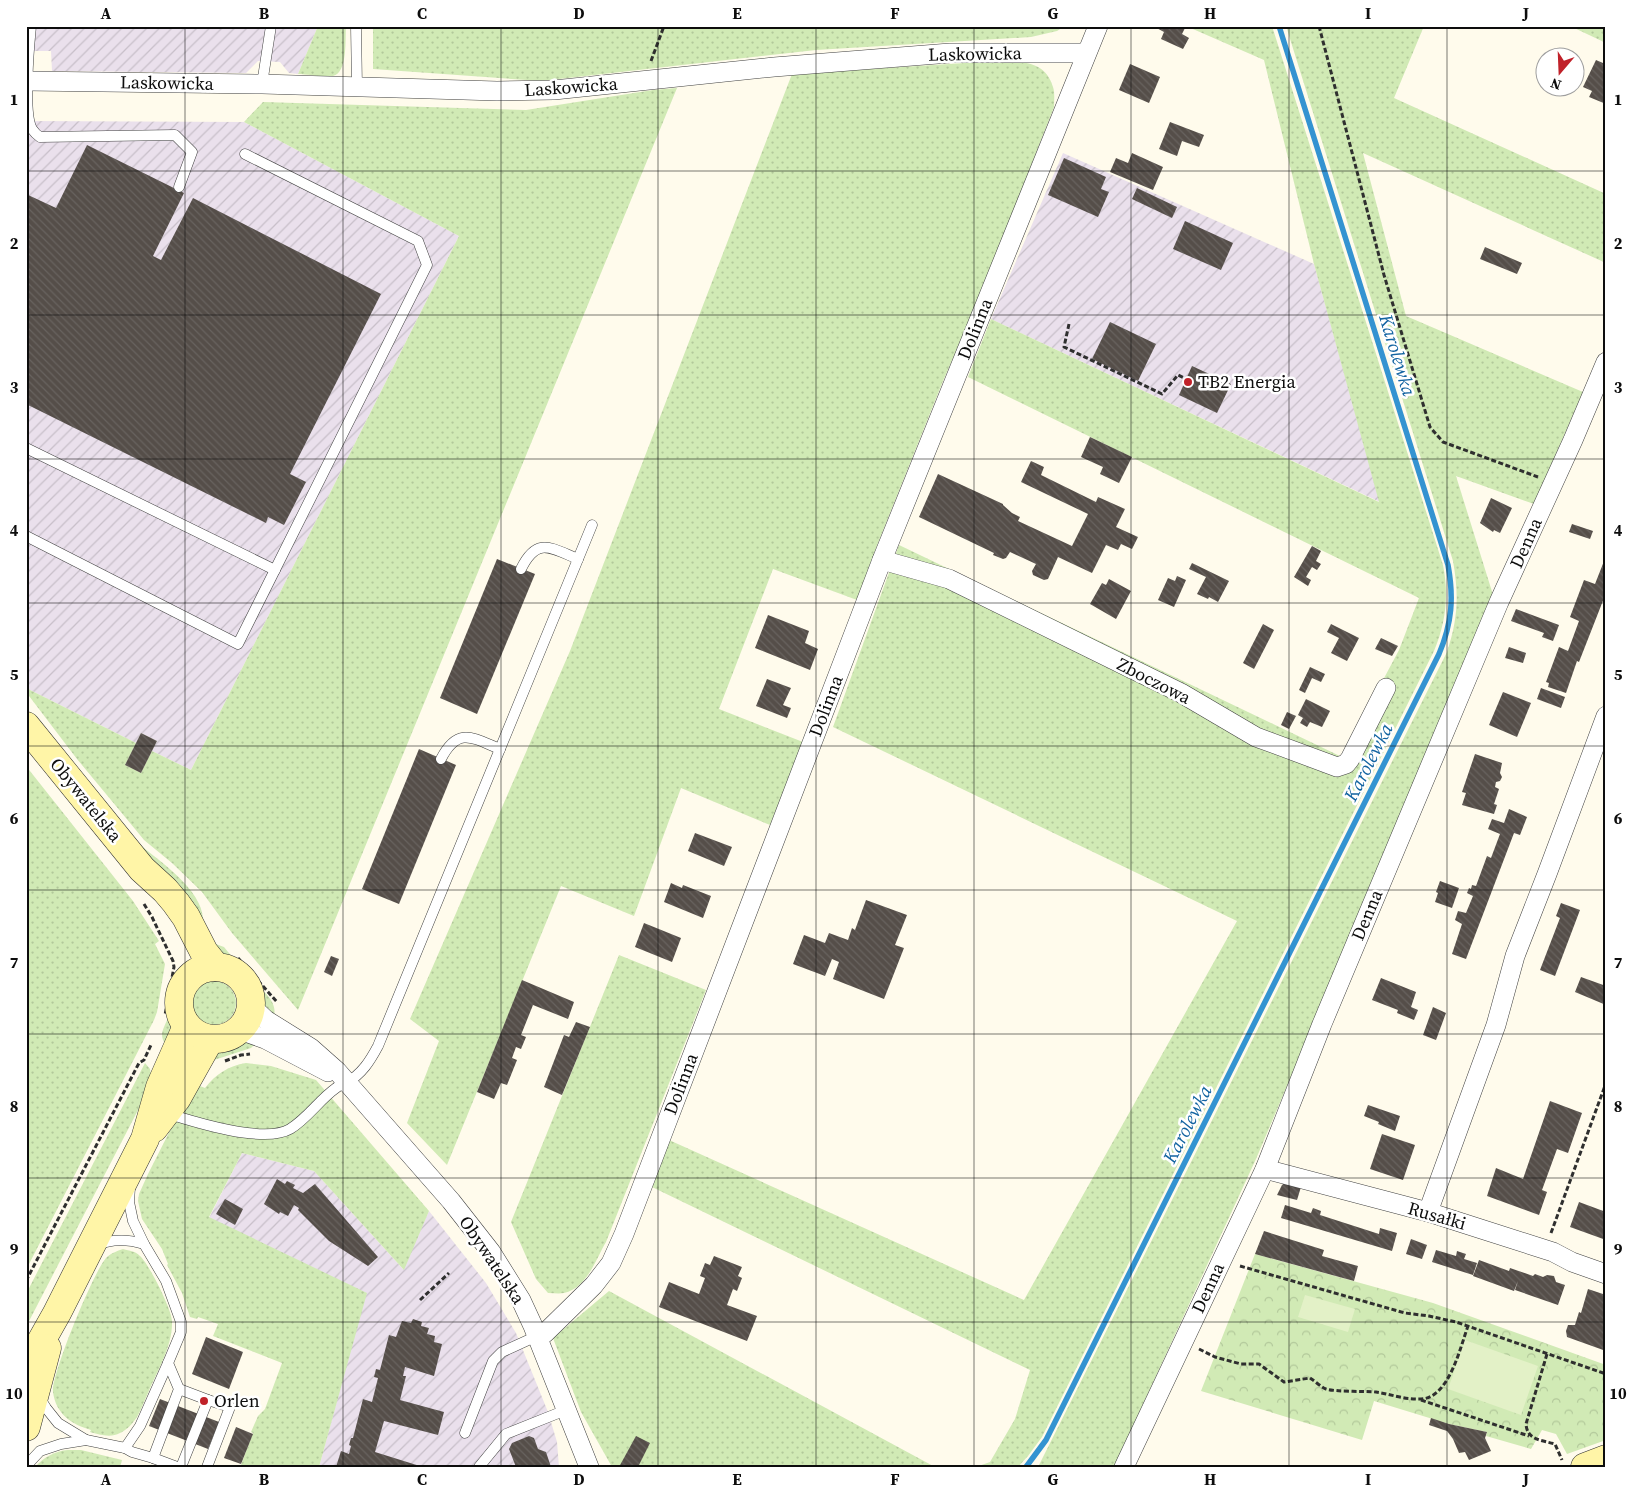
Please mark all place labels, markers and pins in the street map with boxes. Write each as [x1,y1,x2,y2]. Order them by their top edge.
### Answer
place label: TB2 Energia [1198,369,1296,394]
marker: TB2 Energia [1182,376,1194,388]
place label: Orlen [214,1388,260,1413]
marker: Orlen [198,1395,210,1407]

